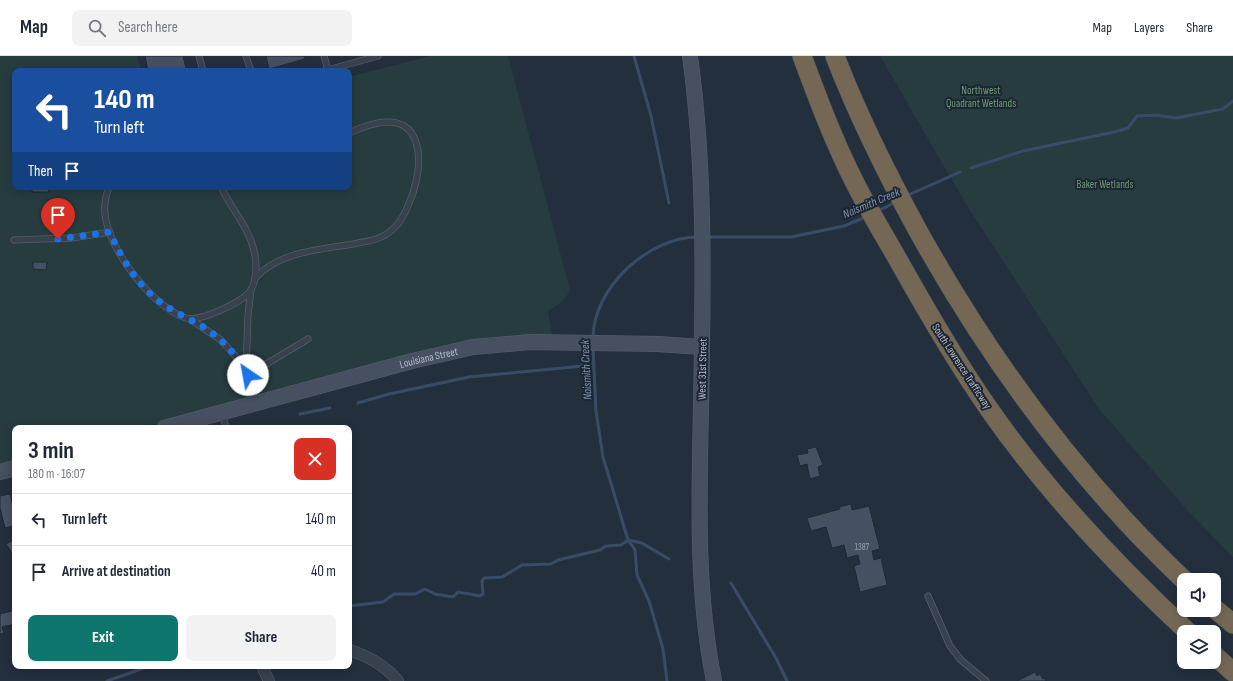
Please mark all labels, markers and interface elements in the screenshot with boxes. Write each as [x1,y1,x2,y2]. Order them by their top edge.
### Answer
search box [72,10,352,46]
text: Map [20,16,48,39]
icon: search [86,17,108,39]
text: Search here [118,18,178,37]
text: Map [1092,19,1112,36]
text: Layers [1134,19,1164,36]
text: Share [1186,19,1213,36]
text: 140 m [94,83,155,116]
icon: left [28,84,80,136]
park label: Northwest Quadrant Wetlands [946,84,1016,110]
text: Turn left [94,117,145,138]
icon: arrive [61,160,83,182]
text: Then [28,162,53,181]
park label: Baker Wetlands [1077,178,1133,191]
water label: Naismith Creek [841,185,902,222]
pin [41,198,75,239]
icon: arrive [47,204,69,226]
street label: South Lawrence Trafficway [929,321,994,412]
street label: West 31st Street [695,338,710,400]
water label: Naismith Creek [577,339,596,400]
street label: Louisiana Street [398,345,460,371]
position arrow [227,354,269,396]
text: 3 min [28,436,74,465]
button: close [294,438,336,480]
text: 180 m · 16:07 [28,466,85,482]
icon: left [28,509,50,531]
text: Turn left [62,510,107,529]
text: 140 m [306,510,336,529]
house number: 1387 [855,542,870,553]
icon: arrive [28,561,50,583]
text: Arrive at destination [62,562,171,581]
text: 40 m [311,562,336,581]
map controls [1177,573,1221,669]
button: sound [1177,573,1221,617]
button: Exit [28,615,178,661]
button: Share [186,615,336,661]
button: layers [1177,625,1221,669]

